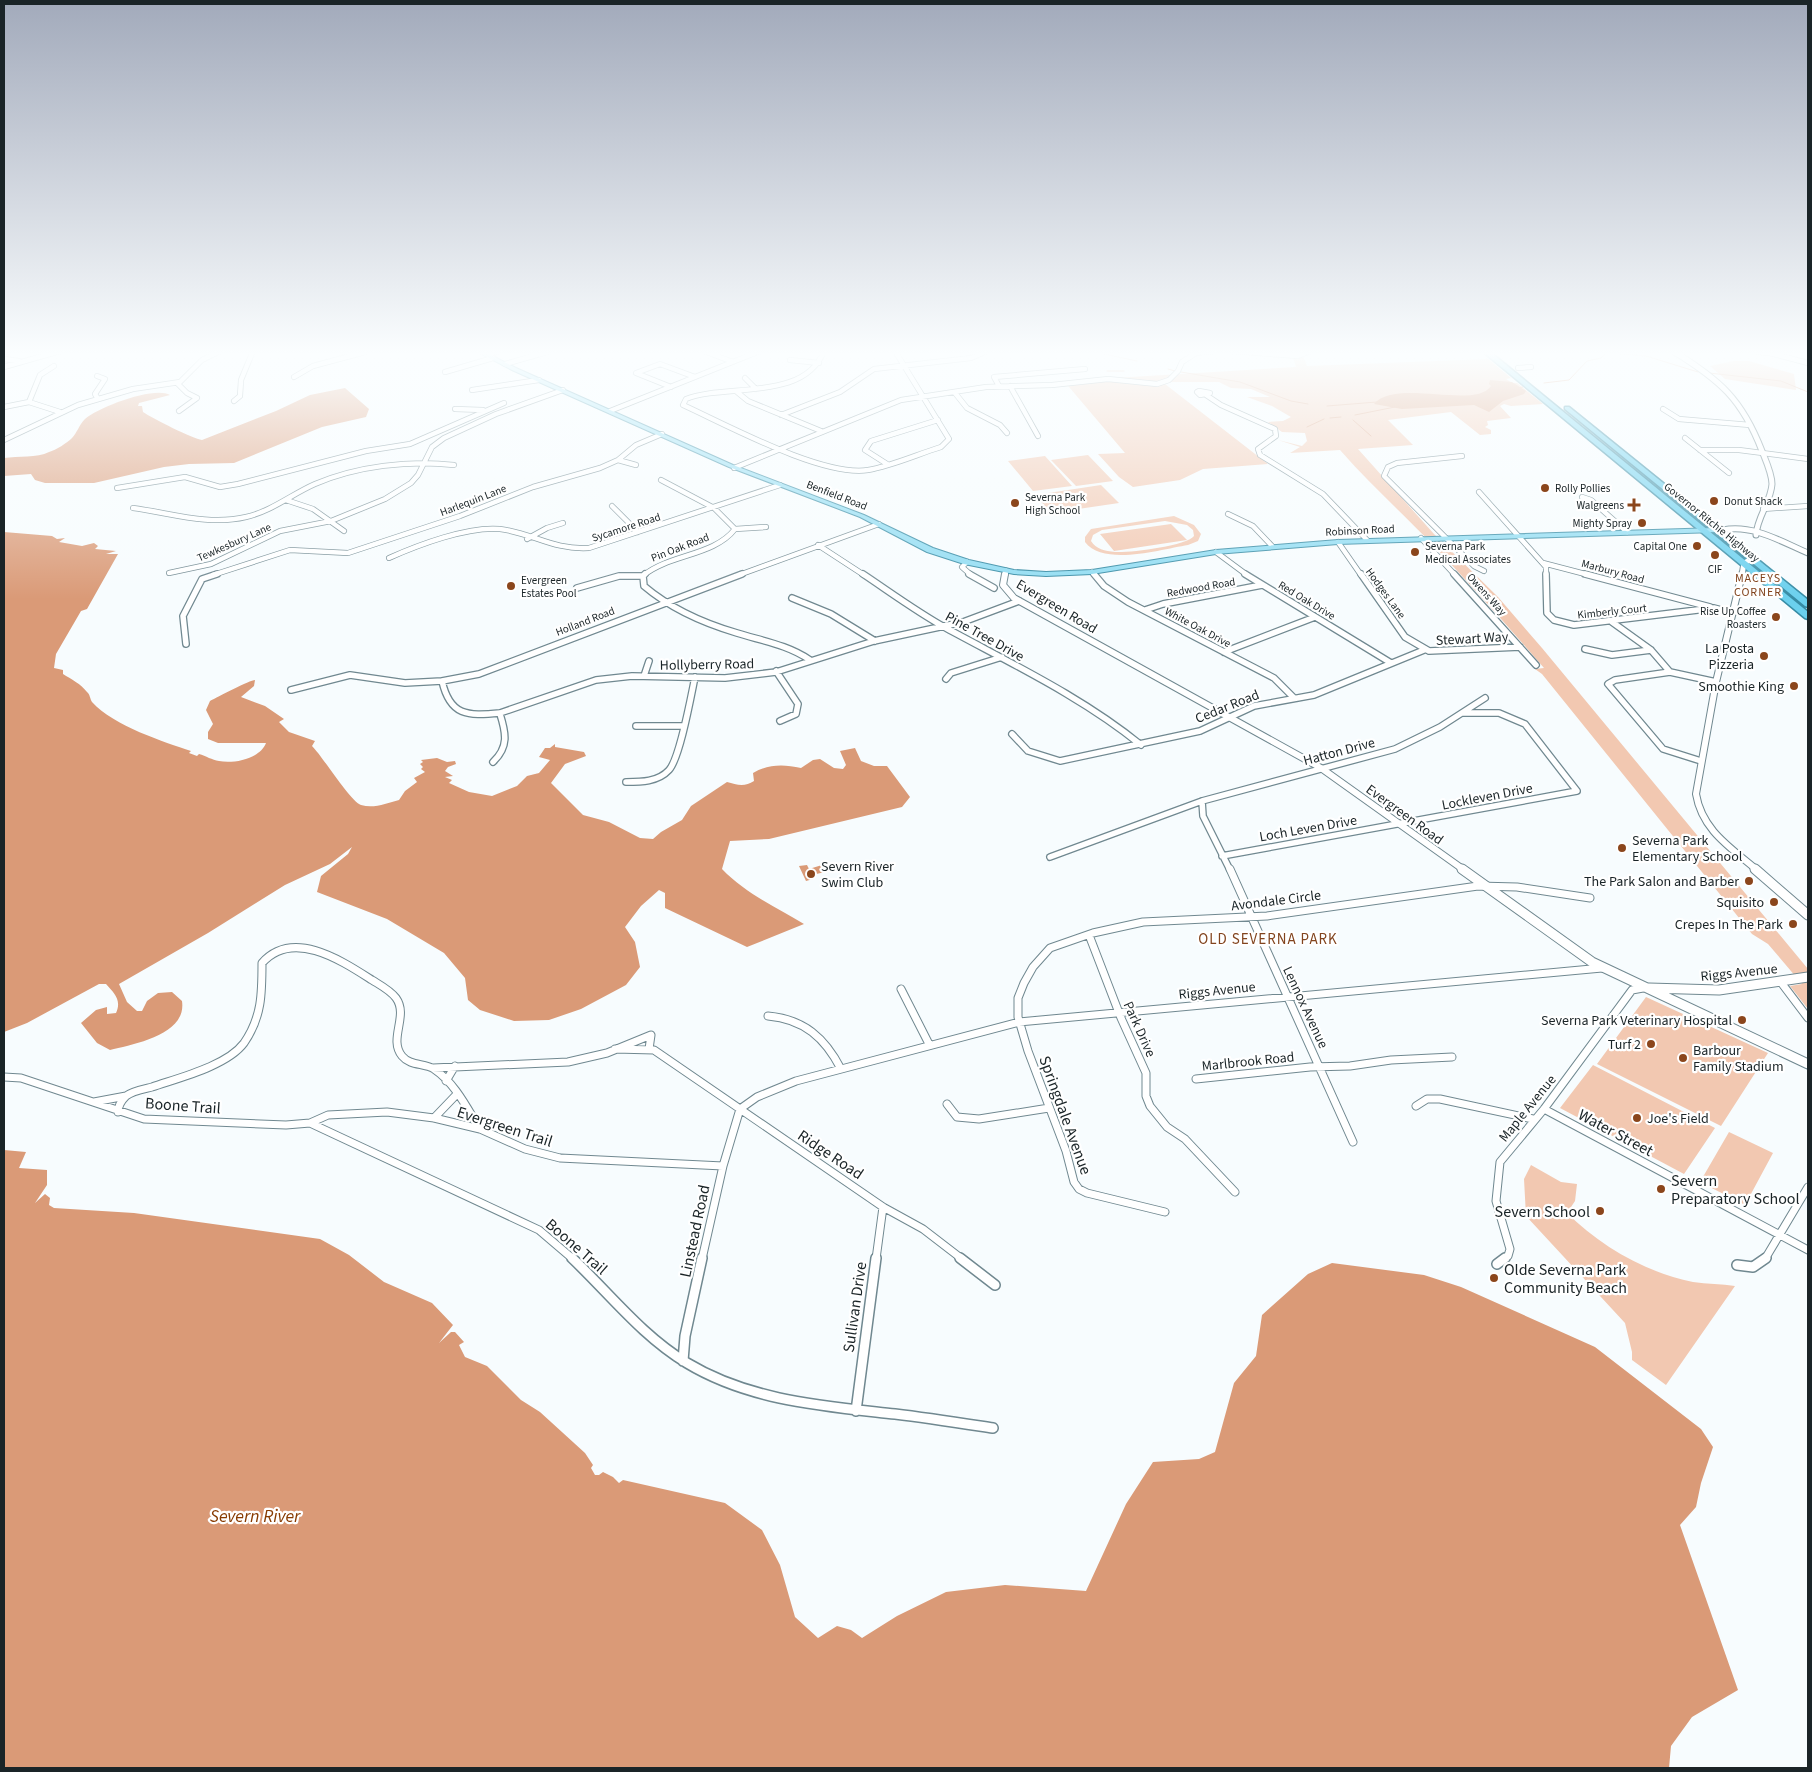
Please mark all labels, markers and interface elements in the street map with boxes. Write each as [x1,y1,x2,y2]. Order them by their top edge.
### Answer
street label: Benfield Road [804,477,869,514]
street label: Governor Ritchie Highway [1661,479,1763,566]
street label: Harlequin Lane [438,481,509,520]
place label: Rolly Pollies [1555,481,1611,496]
marker: Rolly Pollies [1539,482,1551,494]
place label: Severna Park High School [1025,490,1086,518]
place label: Donut Shack [1724,494,1783,509]
marker: Donut Shack [1708,495,1720,507]
marker: Severna Park High School [1009,497,1021,509]
place label: Walgreens [1576,498,1624,513]
marker: Walgreens [1628,499,1640,511]
street label: Sycamore Road [590,509,662,546]
place label: Mighty Spray [1572,516,1632,531]
marker: Mighty Spray [1636,517,1648,529]
street label: Tewkesbury Lane [195,519,274,566]
street label: Robinson Road [1325,521,1395,540]
street label: Pin Oak Road [649,529,711,565]
place label: Severna Park Medical Associates [1425,539,1511,567]
place label: Capital One [1634,539,1688,554]
marker: Capital One [1691,540,1703,552]
marker: Severna Park Medical Associates [1409,546,1421,558]
marker: CIF [1709,549,1721,561]
street label: Marbury Road [1580,556,1646,587]
place label: CIF [1708,562,1723,577]
street label: Hodges Lane [1362,565,1409,622]
street label: Owens Way [1463,570,1510,619]
district label: MACEYS CORNER [1734,570,1782,601]
place label: Evergreen Estates Pool [521,573,577,601]
street label: Redwood Road [1166,574,1237,601]
street label: Evergreen Road [1012,575,1101,639]
street label: Red Oak Drive [1275,577,1339,624]
marker: Evergreen Estates Pool [505,580,517,592]
street label: Kimberly Court [1577,600,1648,623]
street label: Holland Road [553,603,617,640]
street label: White Oak Drive [1162,604,1234,651]
place label: Rise Up Coffee Roasters [1700,604,1767,632]
street label: Pine Tree Drive [941,607,1028,667]
marker: Rise Up Coffee Roasters [1770,611,1782,623]
street label: Stewart Way [1435,627,1509,651]
place label: La Posta Pizzeria [1705,639,1754,675]
marker: La Posta Pizzeria [1758,650,1770,662]
street label: Hollyberry Road [660,654,754,676]
place label: Smoothie King [1698,677,1784,697]
marker: Smoothie King [1788,680,1800,692]
street label: Cedar Road [1192,685,1262,729]
street label: Hatton Drive [1301,733,1377,771]
street label: Lockleven Drive [1440,778,1534,816]
street label: Evergreen Road [1361,780,1447,850]
street label: Loch Leven Drive [1258,811,1359,847]
place label: Severna Park Elementary School [1632,831,1743,867]
marker: Severna Park Elementary School [1616,842,1628,854]
place label: Severn River Swim Club [821,857,894,893]
marker: Severn River Swim Club [805,868,817,880]
place label: The Park Salon and Barber [1584,872,1739,892]
marker: The Park Salon and Barber [1743,875,1755,887]
street label: Avondale Circle [1230,886,1322,916]
place label: Squisito [1716,893,1764,913]
marker: Squisito [1768,896,1780,908]
place label: Crepes In The Park [1675,915,1783,935]
marker: Crepes In The Park [1787,918,1799,930]
district label: OLD SEVERNA PARK [1198,929,1338,950]
street label: Riggs Avenue [1700,959,1779,987]
street label: Lennox Avenue [1277,963,1333,1052]
street label: Riggs Avenue [1178,977,1257,1005]
street label: Park Drive [1118,998,1160,1061]
place label: Severna Park Veterinary Hospital [1541,1011,1732,1031]
marker: Severna Park Veterinary Hospital [1736,1014,1748,1026]
place label: Turf 2 [1608,1035,1641,1055]
marker: Turf 2 [1645,1038,1657,1050]
place label: Barbour Family Stadium [1693,1041,1784,1077]
street label: Marlbrook Road [1201,1047,1295,1077]
marker: Barbour Family Stadium [1677,1052,1689,1064]
street label: Springdale Avenue [1033,1053,1097,1178]
street label: Maple Avenue [1494,1071,1561,1147]
street label: Boone Trail [144,1092,221,1120]
street label: Evergreen Trail [454,1101,555,1153]
street label: Water Street [1574,1104,1657,1162]
place label: Joe's Field [1647,1109,1709,1129]
marker: Joe's Field [1631,1112,1643,1124]
street label: Ridge Road [793,1125,868,1185]
place label: Severn Preparatory School [1671,1170,1800,1210]
street label: Linstead Road [674,1183,716,1280]
marker: Severn Preparatory School [1655,1183,1667,1195]
place label: Severn School [1495,1201,1590,1223]
marker: Severn School [1594,1205,1606,1217]
street label: Boone Trail [541,1214,612,1280]
place label: Olde Severna Park Community Beach [1504,1259,1627,1299]
street label: Sullivan Drive [838,1260,872,1354]
marker: Olde Severna Park Community Beach [1488,1272,1500,1284]
water label: Severn River [210,1504,301,1529]

